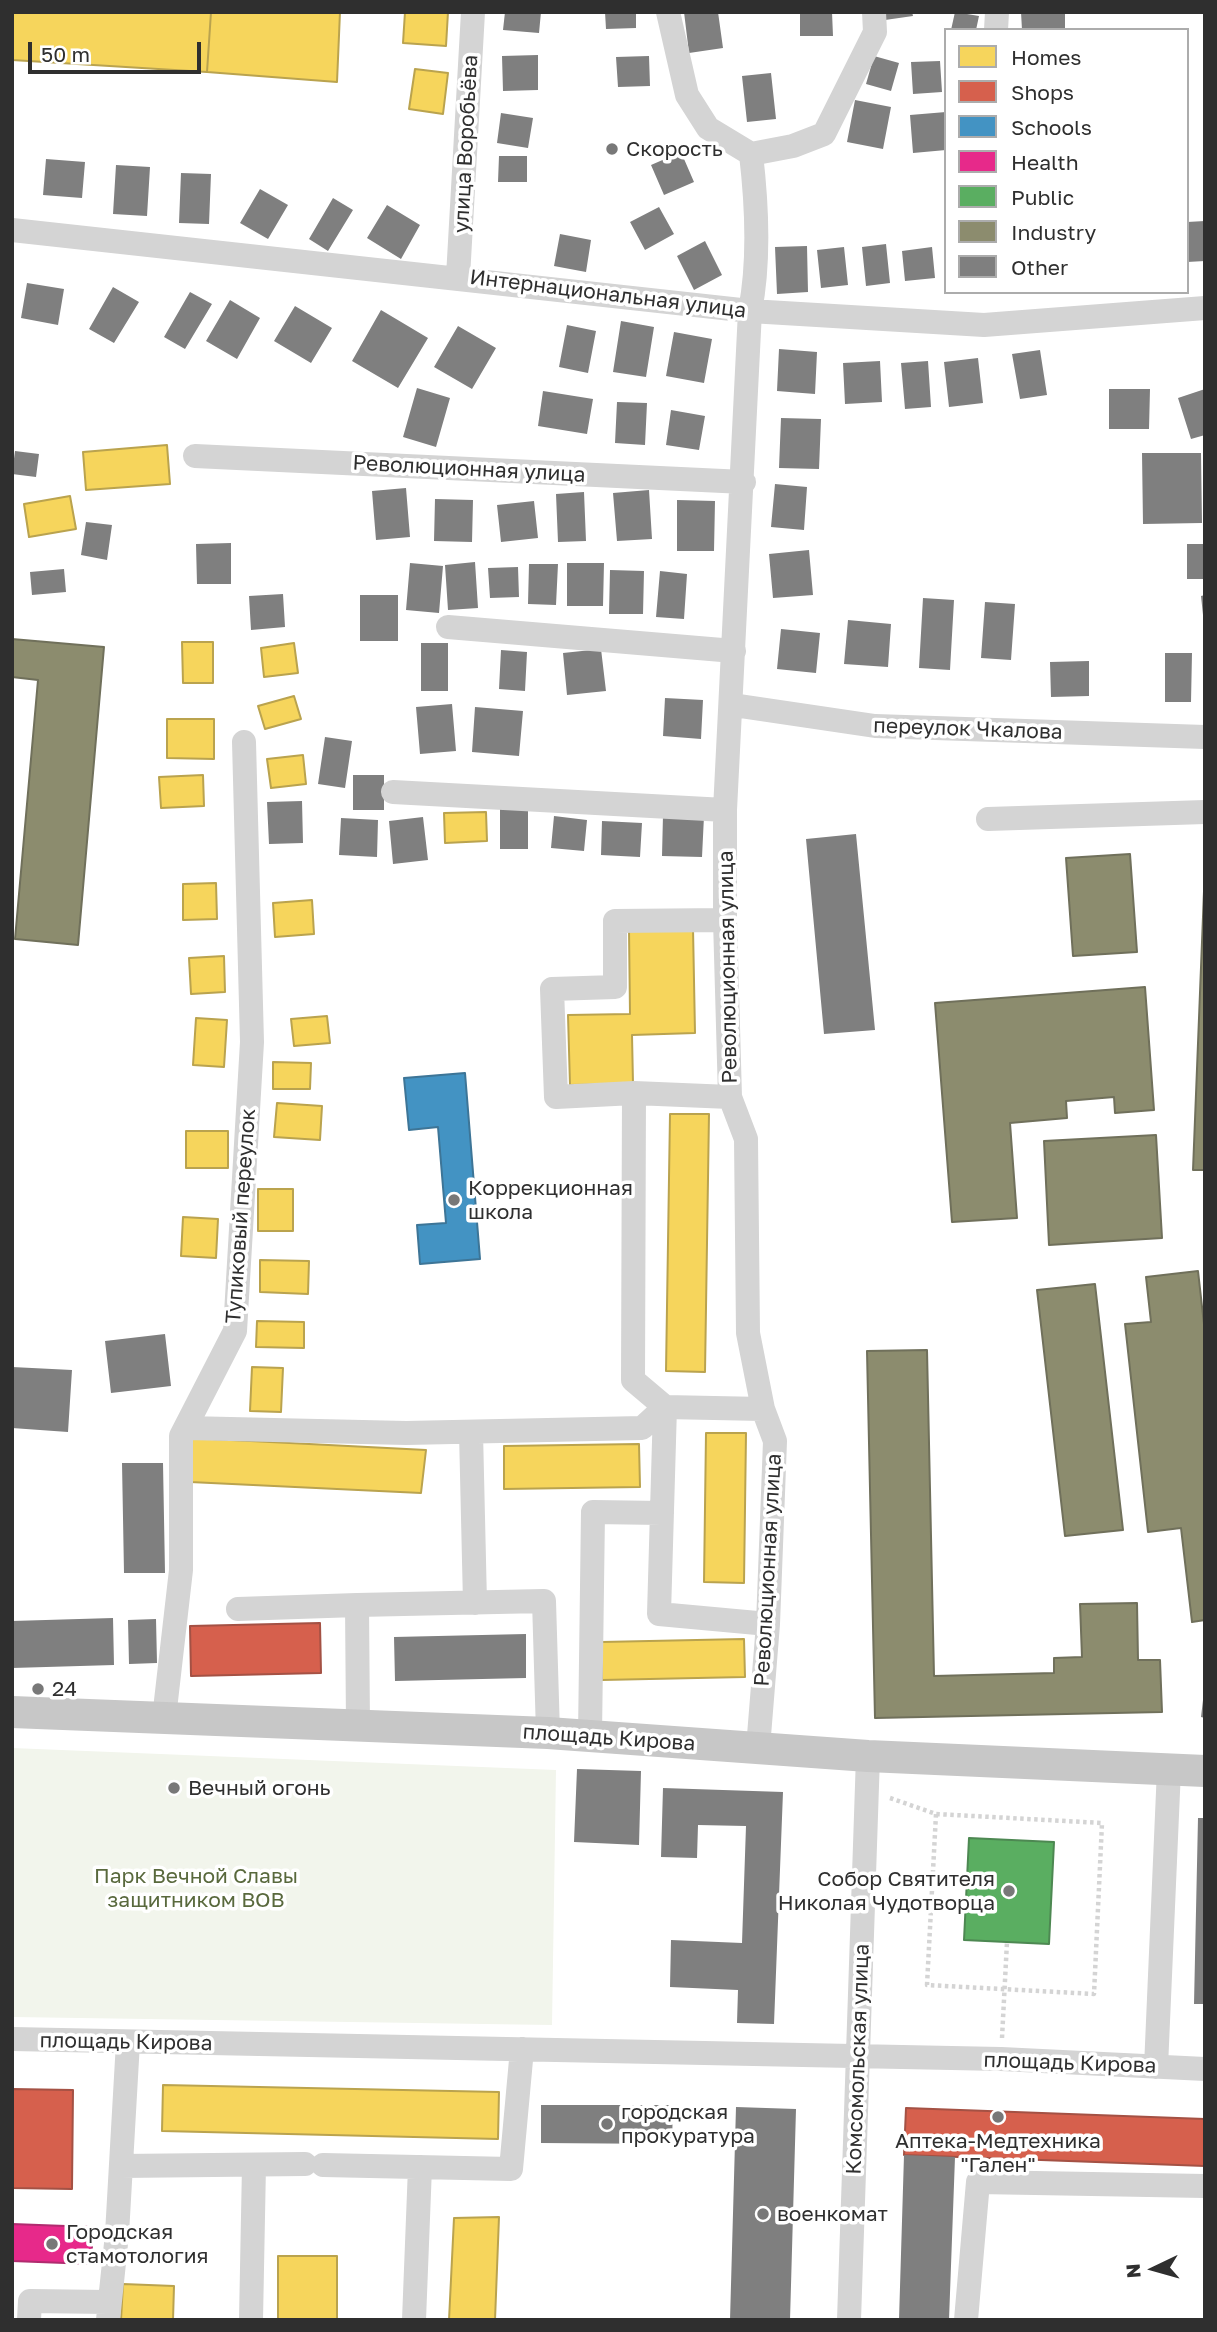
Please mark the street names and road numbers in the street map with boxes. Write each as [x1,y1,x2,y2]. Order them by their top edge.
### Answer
street label: улица Воробьёва [449,54,483,234]
street label: Интернациональная улица [468,265,748,323]
street label: Революционная улица [352,450,586,488]
street label: переулок Чкалова [873,713,1063,745]
street label: Революционная улица [713,850,743,1084]
street label: Тупиковый переулок [221,1107,261,1325]
street label: Революционная улица [749,1453,787,1687]
street label: площадь Кирова [522,1719,696,1757]
street label: Комсомольская улица [841,1943,875,2175]
street label: площадь Кирова [39,2028,213,2056]
street label: площадь Кирова [983,2047,1157,2079]

